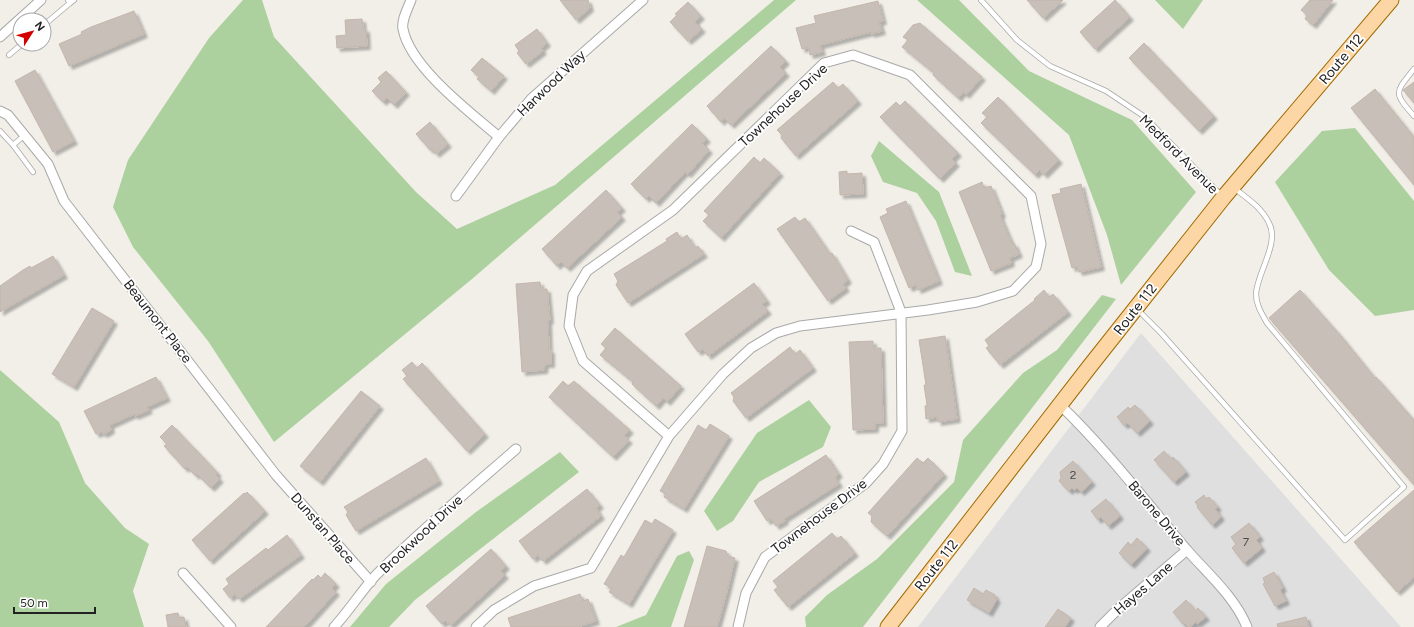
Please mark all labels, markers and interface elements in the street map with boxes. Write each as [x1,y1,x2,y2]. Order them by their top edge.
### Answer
north arrow [12,12,52,52]
text: N [32,19,47,34]
street label: Route 112 [1315,31,1367,88]
street label: Harwood Way [514,46,589,120]
street label: Townehouse Drive [735,60,831,151]
street label: Medford Avenue [1136,111,1222,198]
street label: Beaumont Place [120,276,196,367]
street label: Route 112 [1110,280,1161,338]
house number: 2 [1070,468,1076,482]
street label: Townehouse Drive [768,475,871,558]
street label: Barone Drive [1124,477,1189,550]
street label: Dunstan Place [287,489,358,568]
street label: Brookwood Drive [376,491,467,577]
house number: 7 [1243,535,1250,549]
street label: Route 112 [911,536,962,594]
street label: Hayes Lane [1110,558,1176,618]
scale bar [14,589,95,615]
text: 50 m [20,596,48,610]

